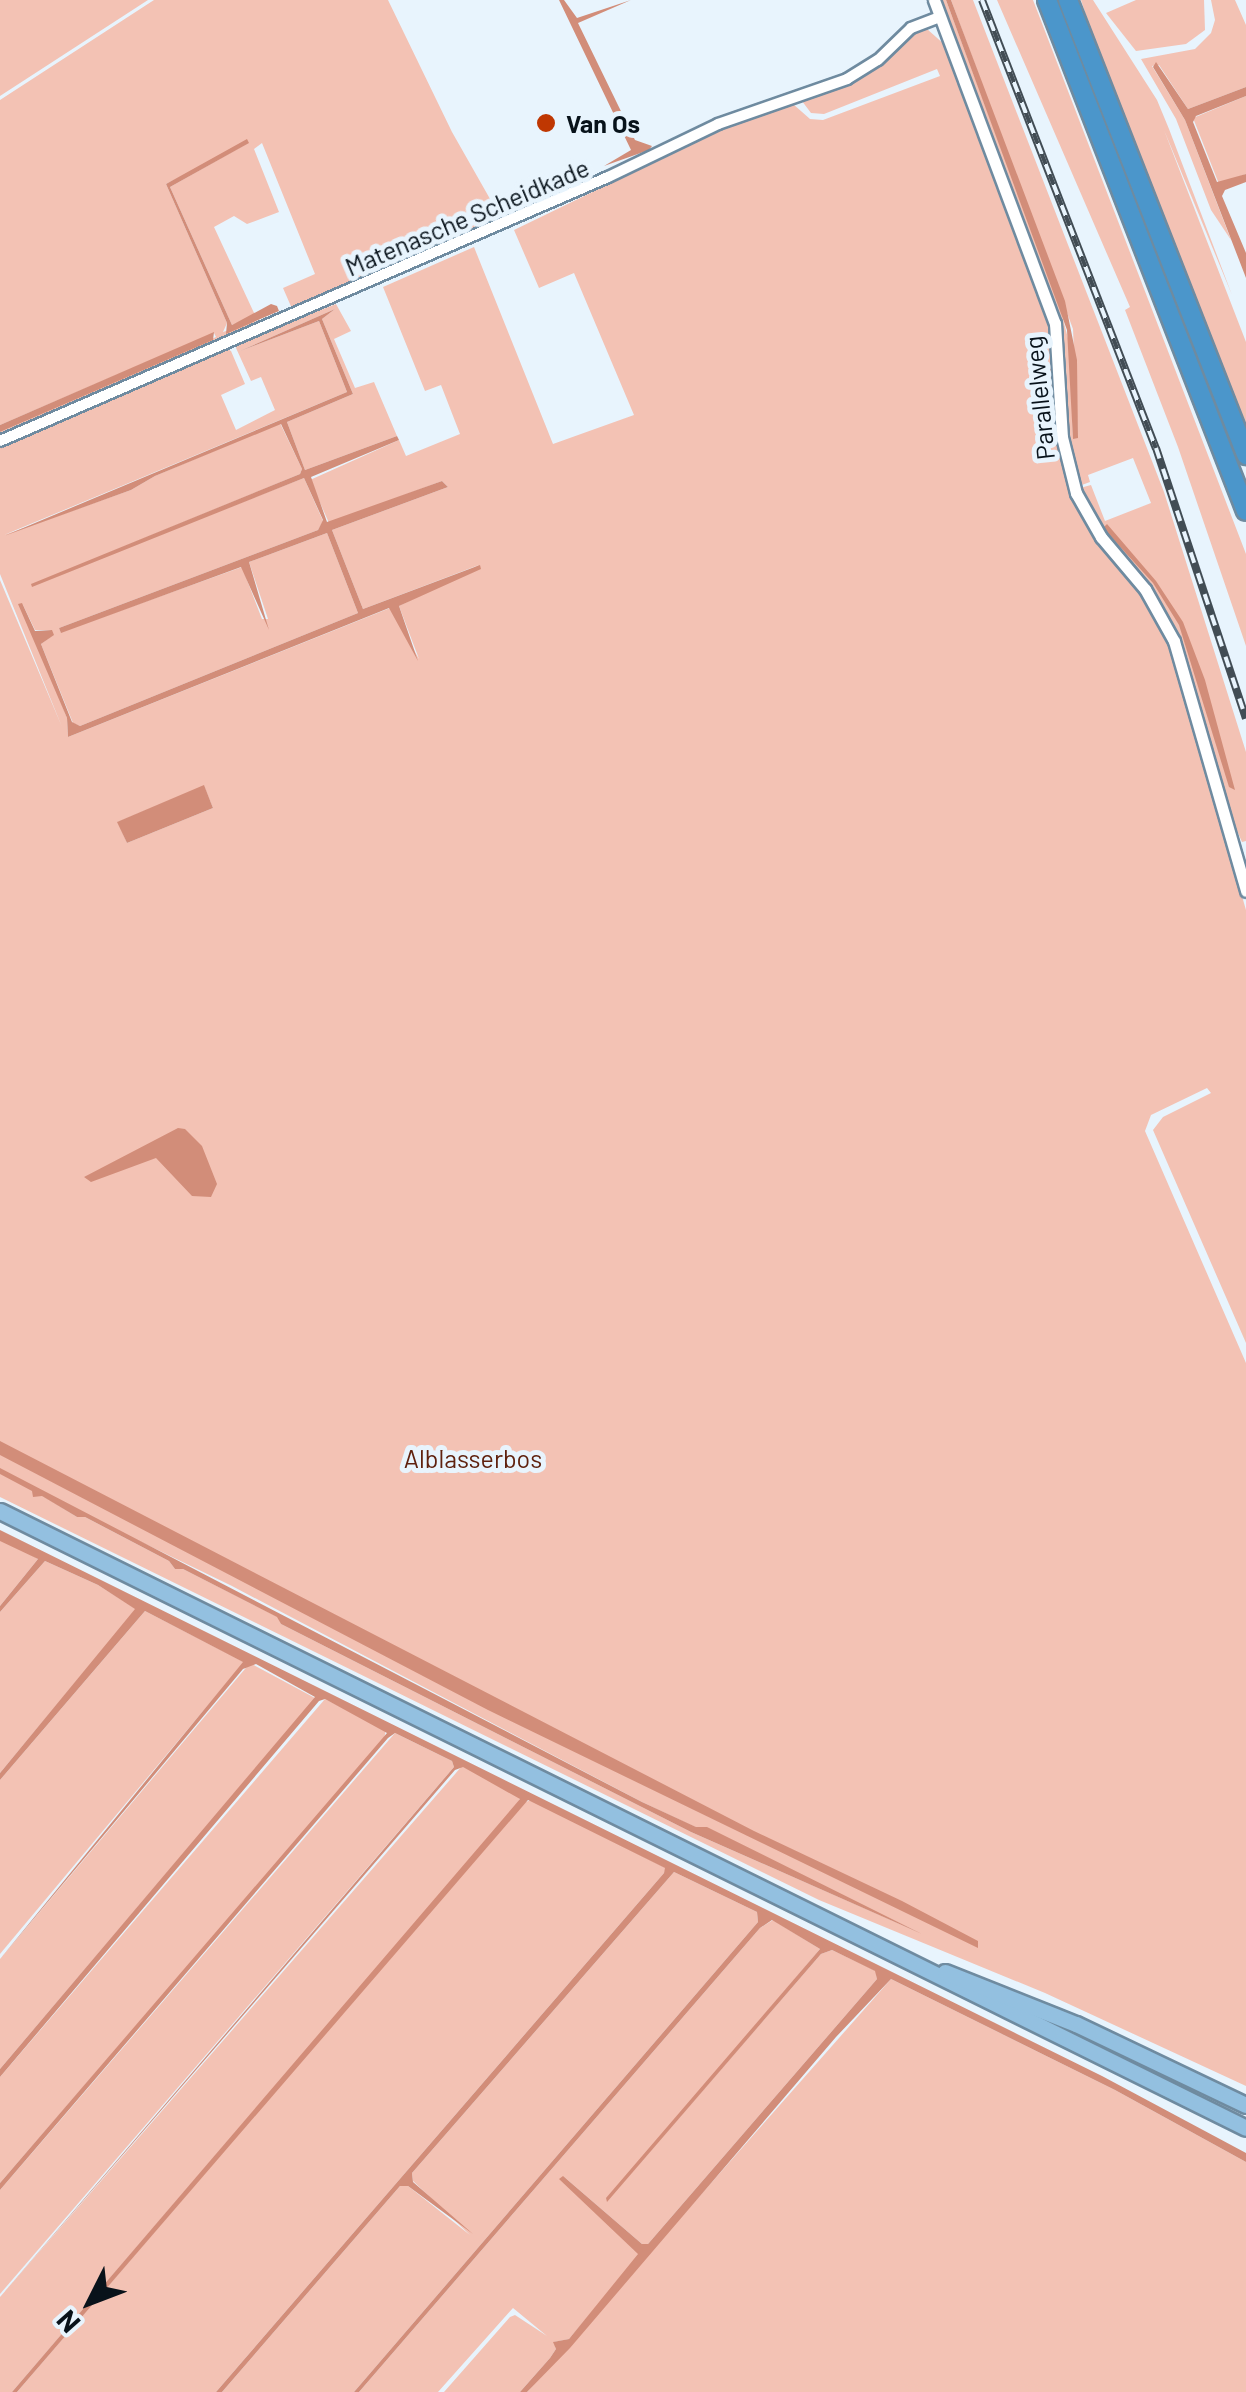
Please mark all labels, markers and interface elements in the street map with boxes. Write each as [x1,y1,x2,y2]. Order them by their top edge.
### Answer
place label: Van Os [566,108,640,138]
marker: Van Os [535,112,557,134]
street label: Matenasche Scheidkade [341,152,593,282]
street label: Parallelweg [1018,335,1060,461]
park label: Alblasserbos [404,1443,542,1473]
north arrow [40,2252,140,2352]
text: N [49,2304,87,2340]

